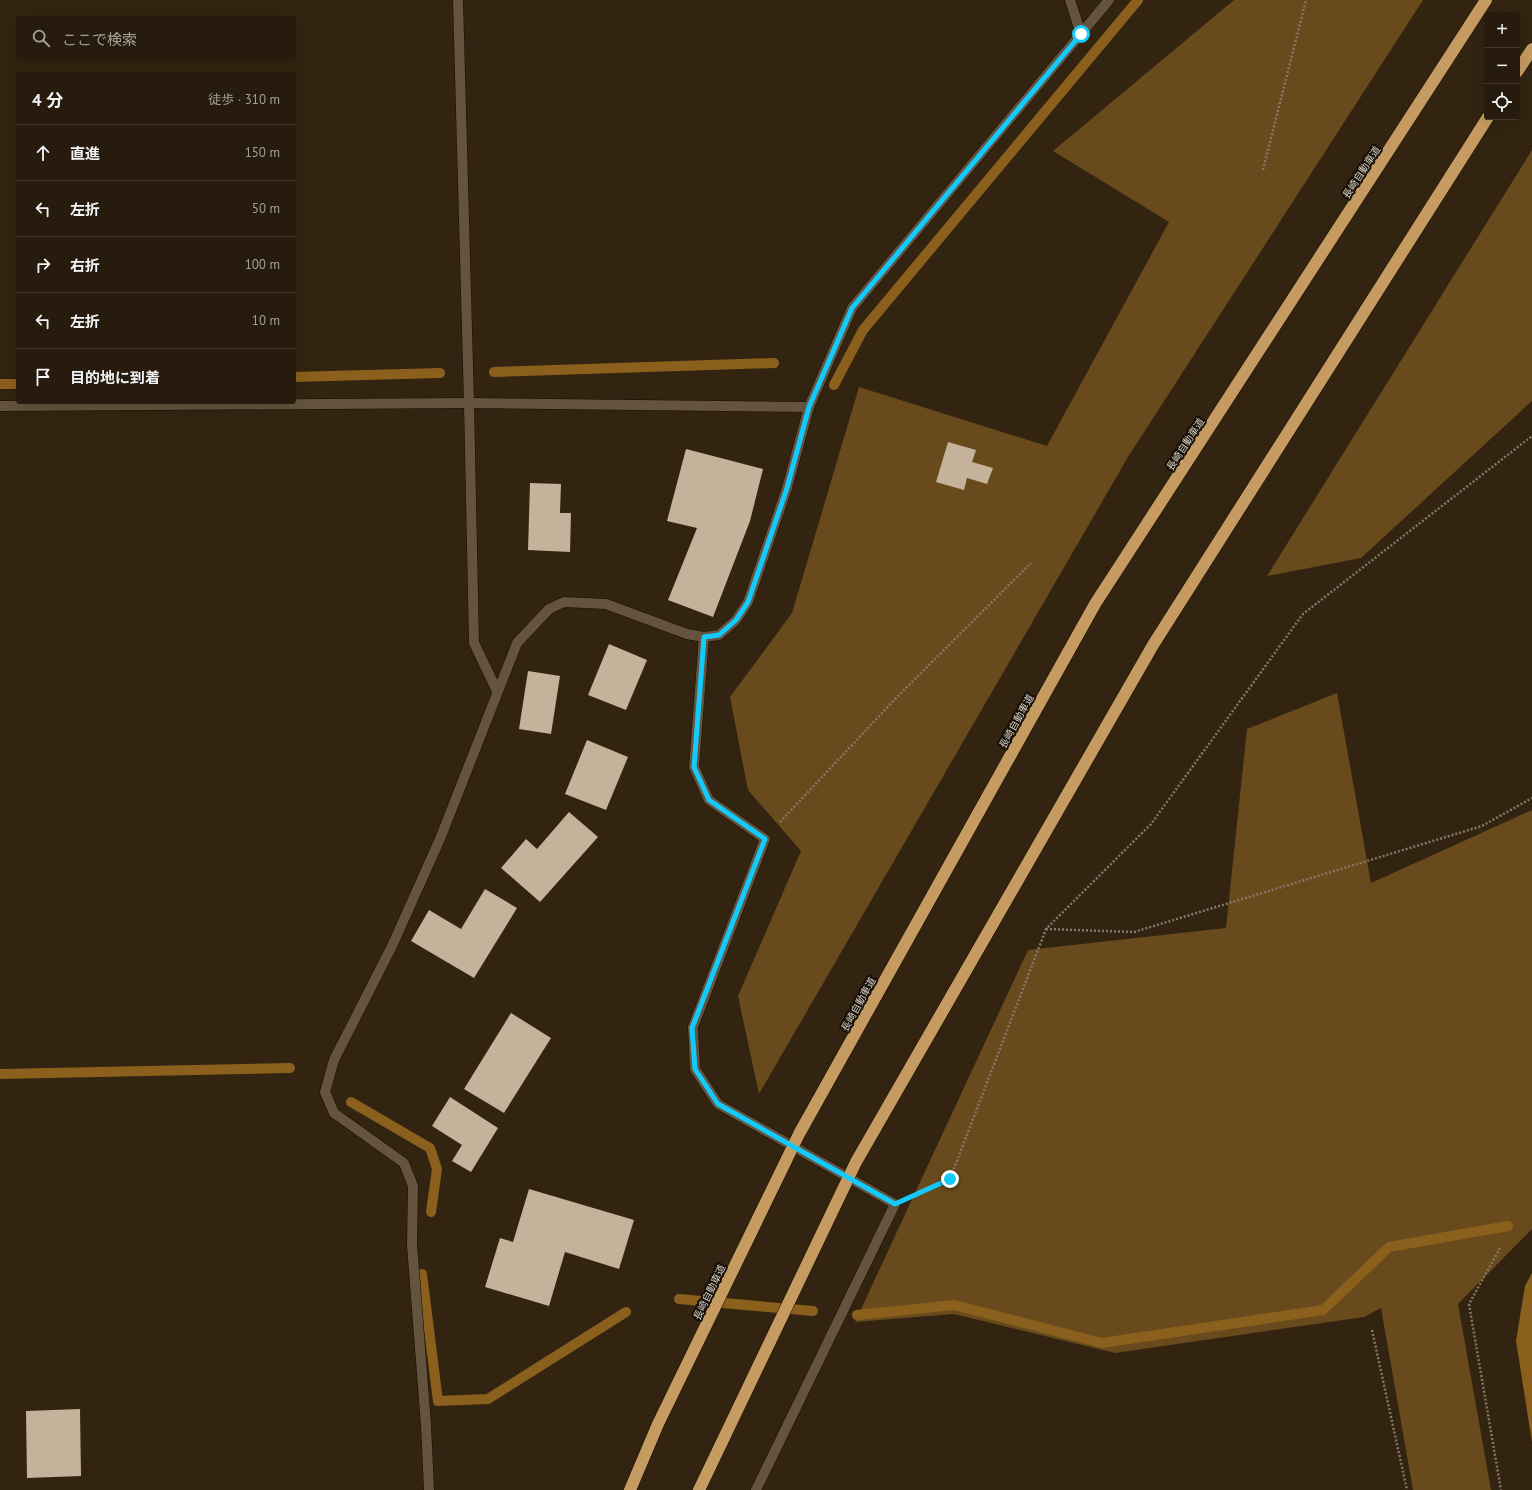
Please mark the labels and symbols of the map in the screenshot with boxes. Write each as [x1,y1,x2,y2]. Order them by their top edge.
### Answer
route start [1072,25,1090,43]
street label: 長崎自動車道 [1340,144,1383,201]
street label: 長崎自動車道 [1164,416,1207,473]
street label: 長崎自動車道 [996,692,1037,751]
street label: 長崎自動車道 [838,975,879,1034]
route end [941,1170,959,1188]
street label: 長崎自動車道 [690,1262,728,1322]

